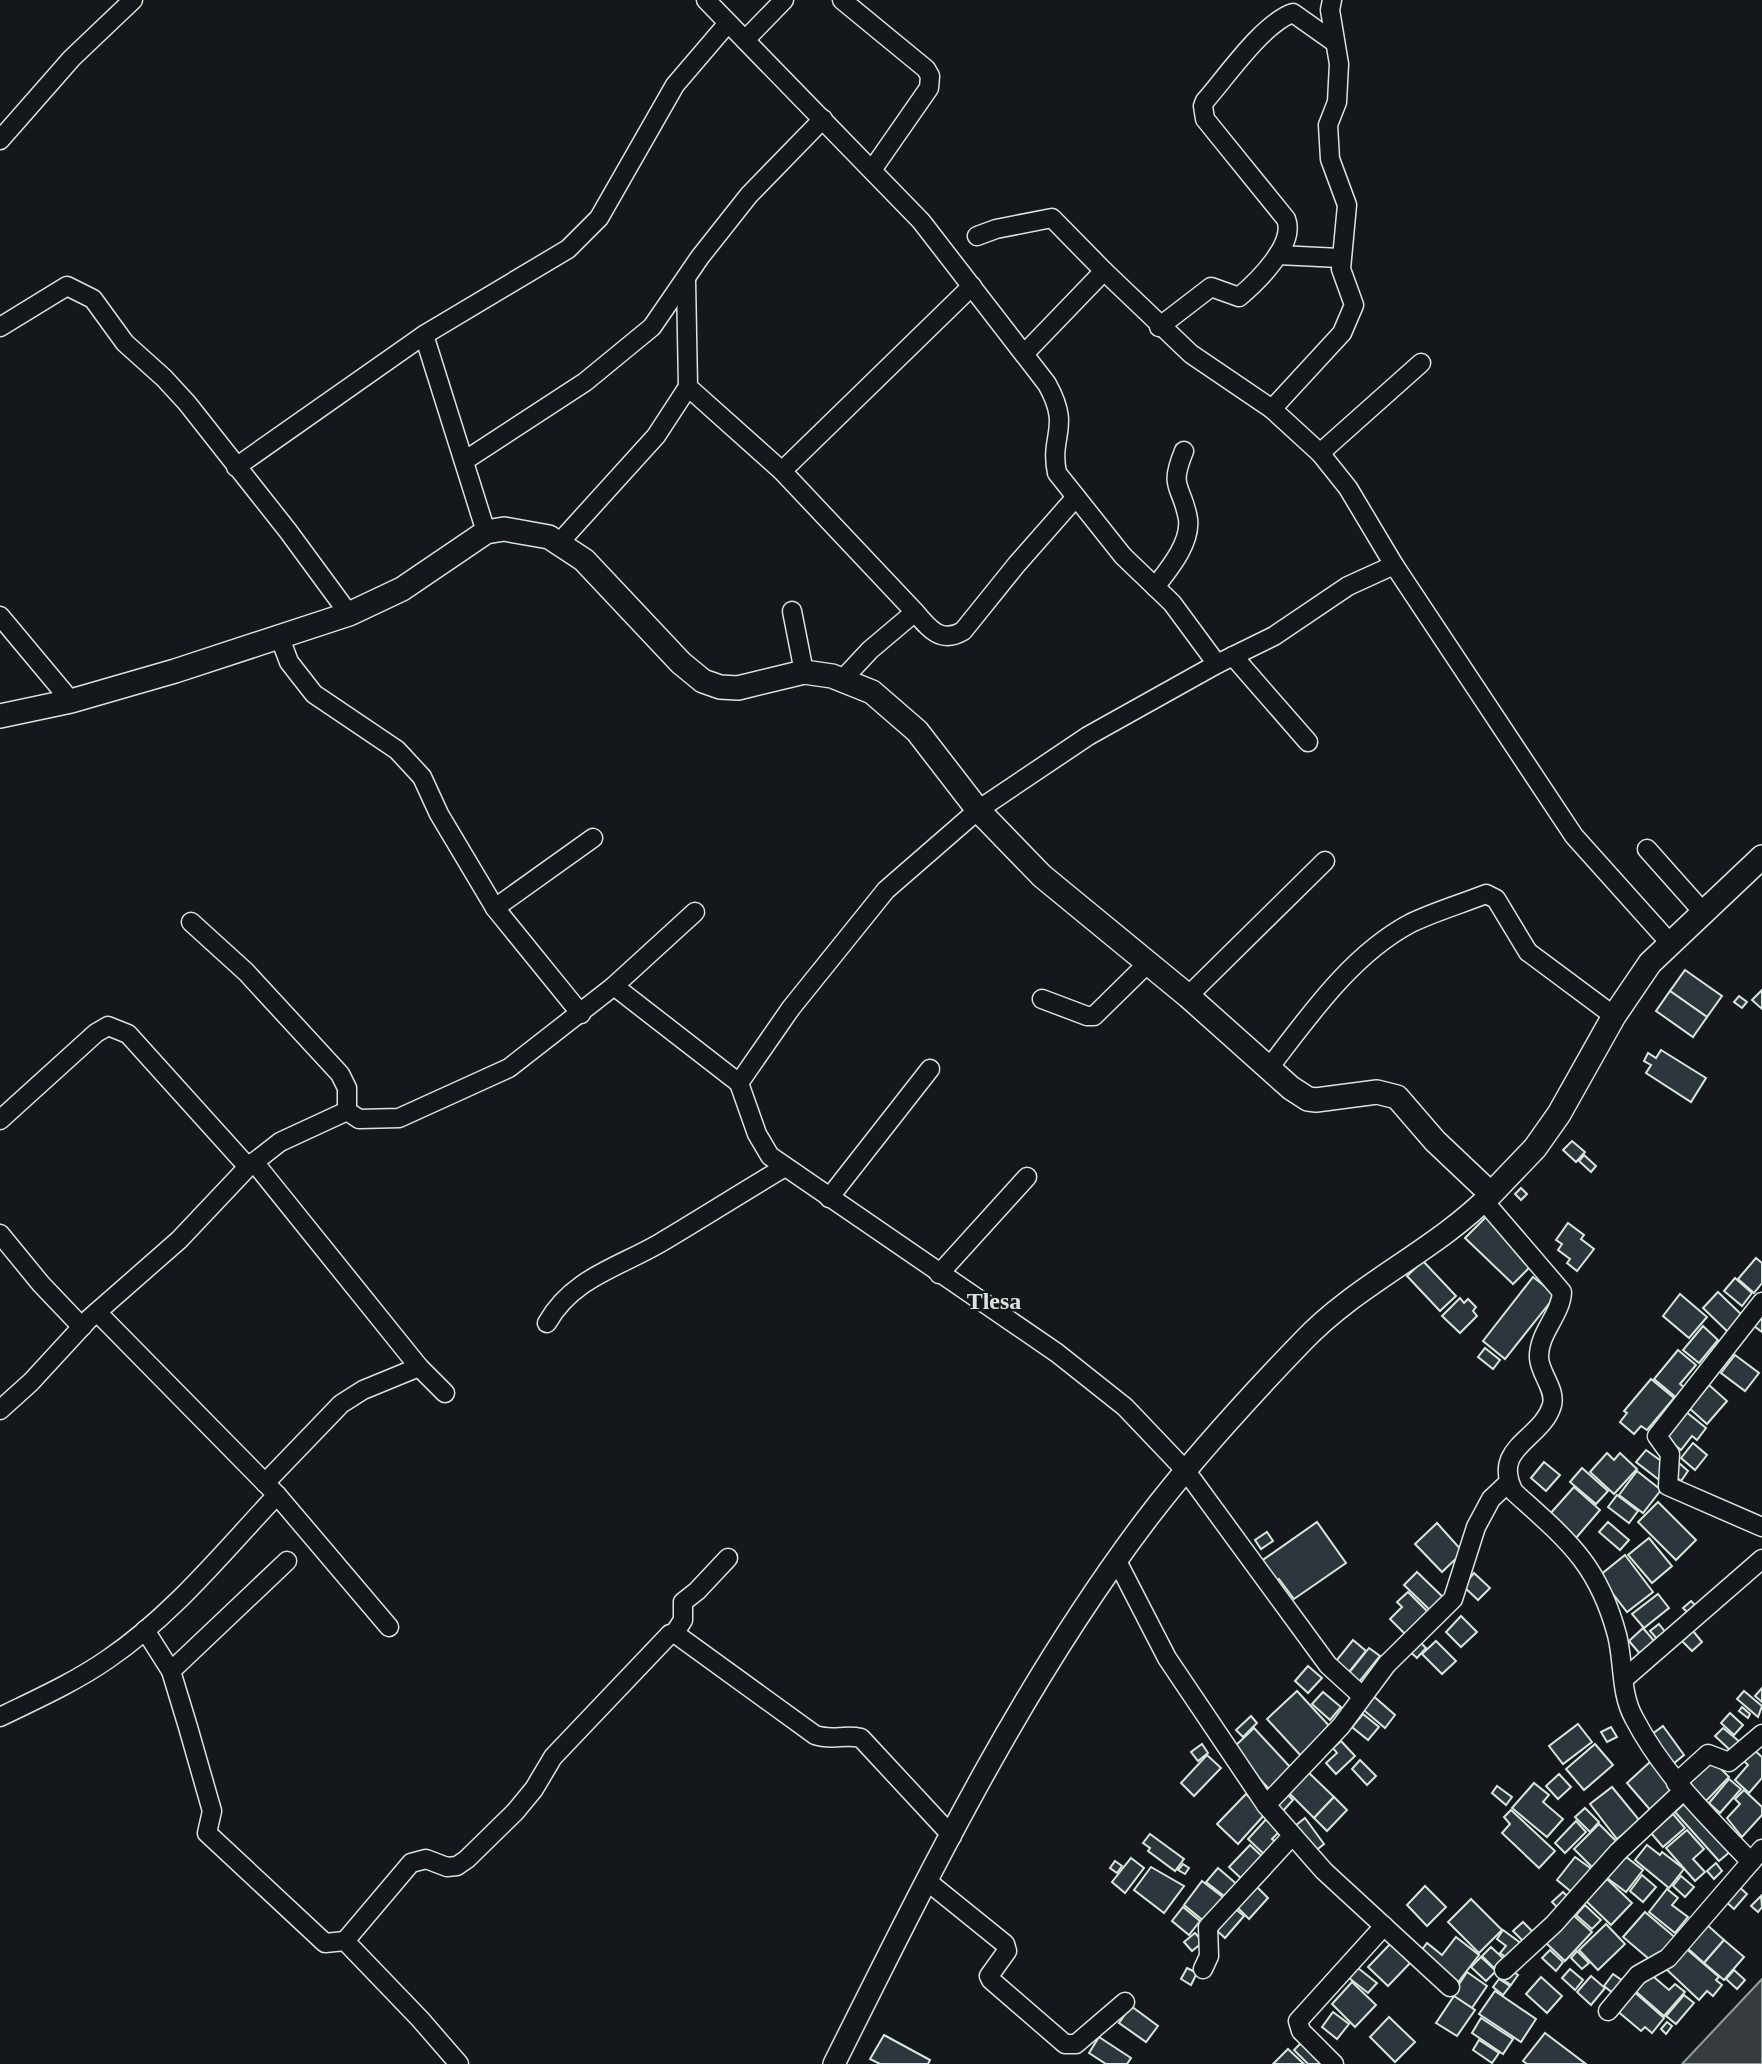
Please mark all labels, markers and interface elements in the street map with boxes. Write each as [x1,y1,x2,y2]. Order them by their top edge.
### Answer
district label: Tlesa [967,1288,1021,1314]

